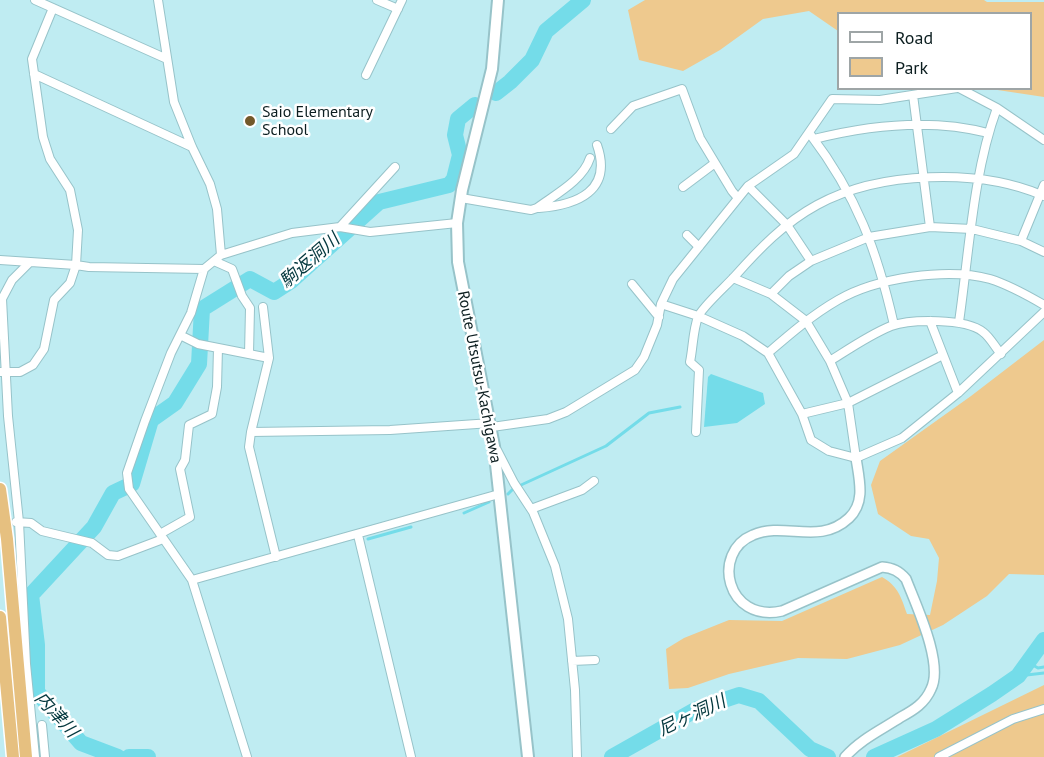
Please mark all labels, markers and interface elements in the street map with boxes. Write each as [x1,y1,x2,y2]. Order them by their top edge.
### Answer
legend [837,12,1032,90]
text: Road [895,26,933,49]
text: Park [895,56,928,79]
place label: Saio Elementary School [262,102,373,140]
marker: Saio Elementary School [243,114,257,128]
water label: 駒返洞川 [276,229,344,293]
street label: Route Utsutsu-Kachigawa [453,289,505,465]
water label: 内津川 [30,688,82,742]
water label: 尼ヶ洞川 [655,691,729,741]

